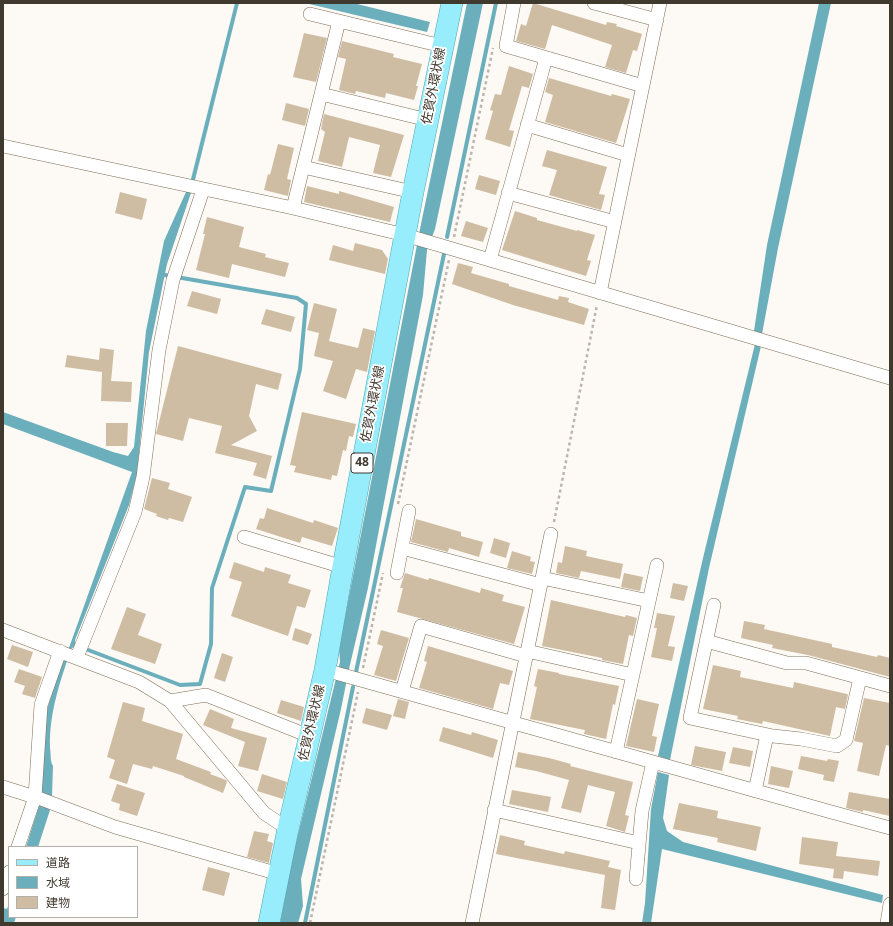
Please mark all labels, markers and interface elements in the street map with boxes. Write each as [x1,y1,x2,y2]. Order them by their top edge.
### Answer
street label: 佐賀外環状線 [419,46,449,126]
street label: 佐賀外環状線 [358,364,388,444]
road number: 48 [351,453,373,473]
street label: 佐賀外環状線 [296,683,328,763]
legend [8,846,138,918]
text: 道路 [46,854,70,871]
text: 水域 [46,874,70,891]
text: 建物 [46,894,70,911]

